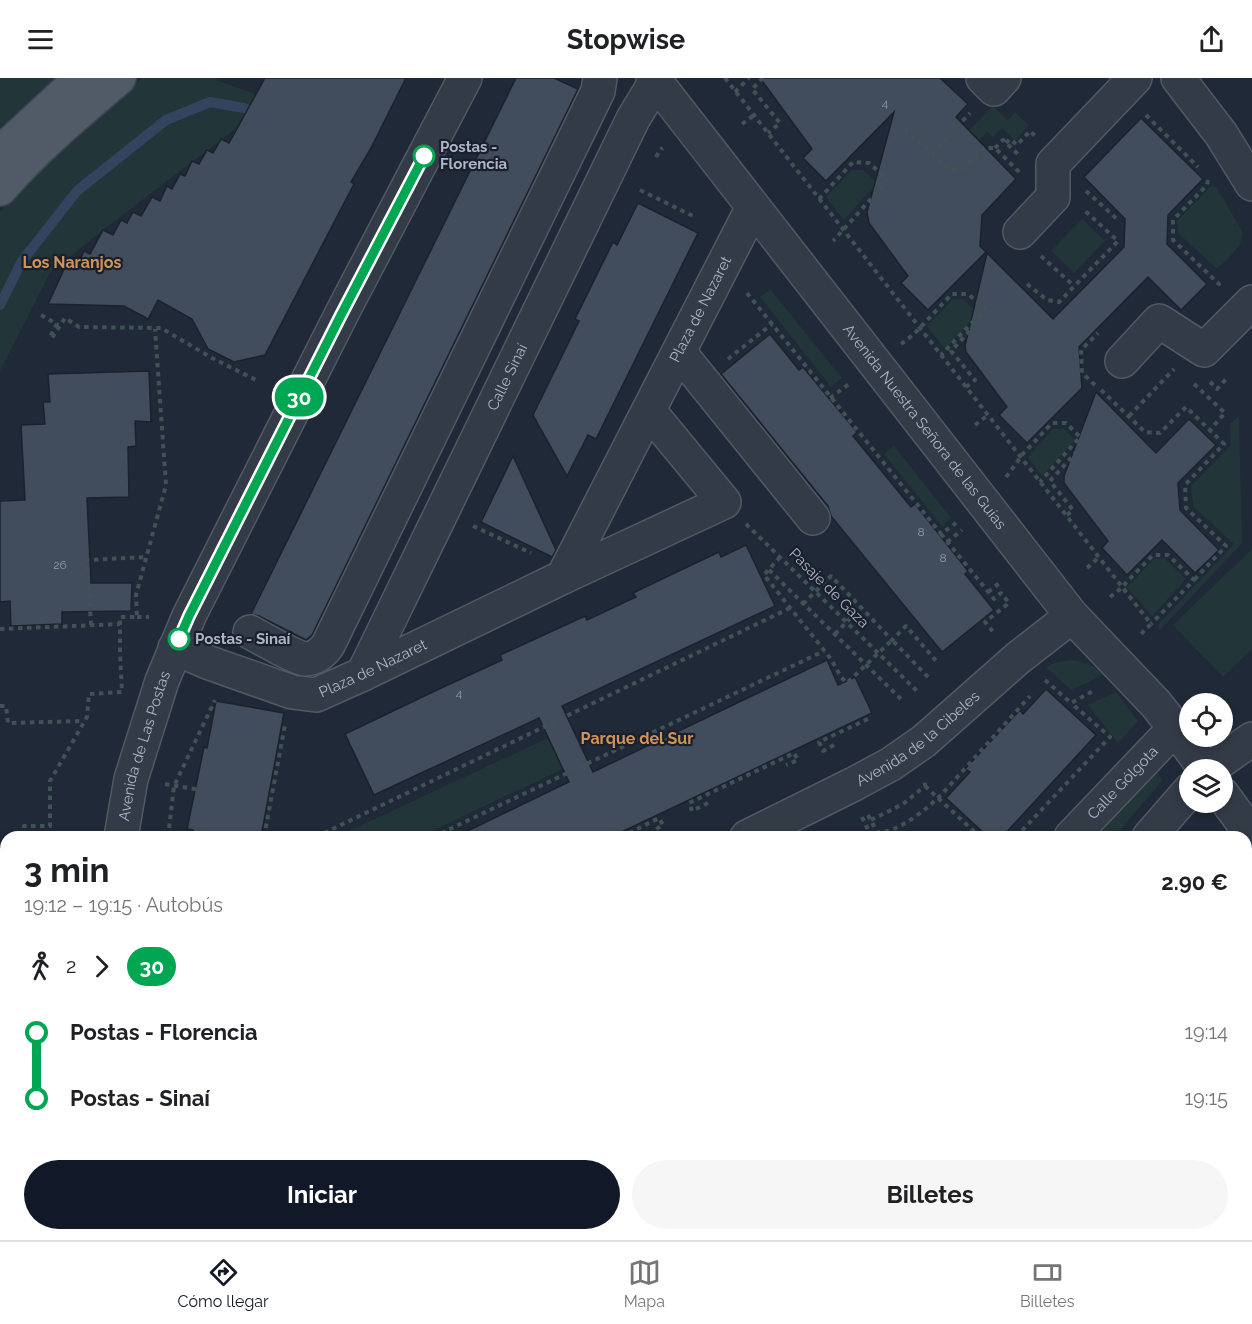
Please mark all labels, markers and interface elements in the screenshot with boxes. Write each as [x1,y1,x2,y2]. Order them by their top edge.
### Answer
icon: menu [24,23,57,56]
icon: share [1195,23,1228,56]
text: Stopwise [567,24,685,55]
house number: 4 [882,96,889,110]
place label: Postas - Florencia [440,138,507,173]
marker: Postas - Florencia [413,145,435,167]
district label: Los Naranjos [23,253,121,272]
street label: Plaza de Nazaret [666,253,735,365]
street label: Avenida Nuestra Señora de las Guías [839,321,1010,533]
street label: Calle Sinaí [484,340,532,414]
line badge: 30 [272,378,326,416]
text: 30 [287,385,311,410]
house number: 8 [917,525,925,539]
street label: Pasaje de Gaza [785,544,873,632]
house number: 8 [939,551,947,565]
house number: 26 [53,558,67,572]
marker: Postas - Sinaí [168,628,190,650]
place label: Postas - Sinaí [195,630,291,648]
street label: Plaza de Nazaret [316,635,430,702]
street label: Avenida de Las Postas [115,668,174,822]
house number: 4 [456,686,463,700]
street label: Avenida de la Cibeles [853,687,983,790]
map controls [1179,693,1233,813]
button: locate [1179,693,1233,747]
district label: Parque del Sur [581,729,693,748]
street label: Calle Gólgota [1084,742,1162,823]
button: layers [1179,759,1233,813]
text: 3 min [24,851,109,890]
text: 2.90 € [1161,869,1228,895]
text: 19:12 – 19:15 · Autobús [24,893,223,917]
icon: walk [24,950,57,983]
icon: forward [85,950,118,983]
text: 2 [66,954,76,978]
text: 30 [139,954,164,979]
text: Postas - Florencia [70,1019,258,1045]
text: 19:14 [1184,1020,1228,1044]
text: Postas - Sinaí [70,1085,210,1111]
text: 19:15 [1185,1086,1228,1110]
button: Iniciar [24,1160,620,1229]
button: Billetes [632,1160,1228,1229]
tab: Cómo llegar [178,1256,269,1311]
tab: Mapa [624,1256,665,1311]
tab: Billetes [1020,1256,1074,1311]

